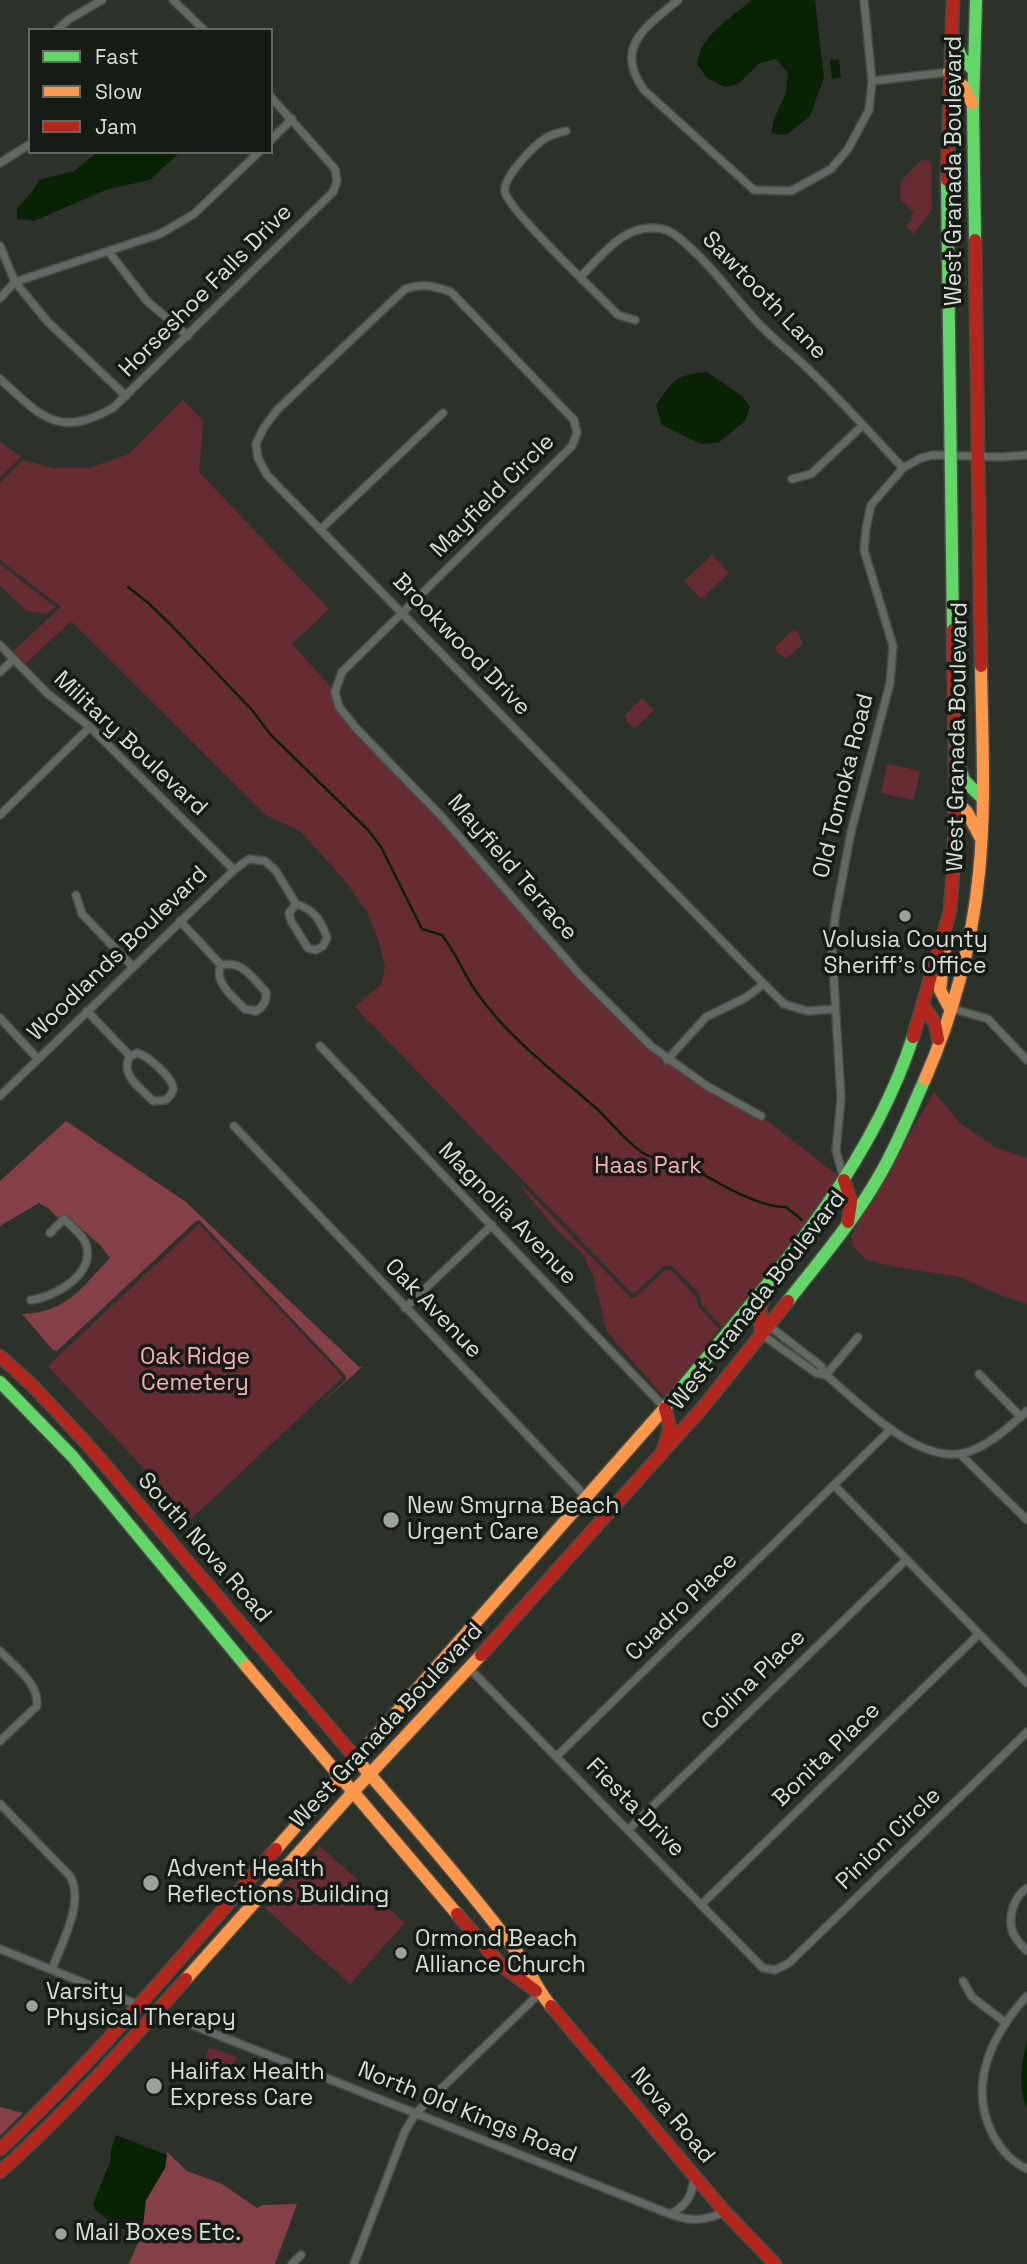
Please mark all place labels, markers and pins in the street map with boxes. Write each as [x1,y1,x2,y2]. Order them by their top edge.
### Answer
marker: Volusia County Sheriff's Office [897,908,913,924]
place label: Volusia County Sheriff's Office [822,927,988,981]
place label: New Smyrna Beach Urgent Care [407,1493,619,1547]
marker: New Smyrna Beach Urgent Care [381,1510,401,1530]
place label: Advent Health Reflections Building [167,1856,389,1910]
marker: Advent Health Reflections Building [141,1873,161,1893]
place label: Ormond Beach Alliance Church [415,1926,586,1980]
marker: Ormond Beach Alliance Church [393,1945,409,1961]
place label: Varsity Physical Therapy [46,1979,236,2033]
marker: Varsity Physical Therapy [24,1998,40,2014]
place label: Halifax Health Express Care [170,2059,325,2113]
marker: Halifax Health Express Care [144,2076,164,2096]
place label: Mail Boxes Etc. [75,2220,241,2248]
marker: Mail Boxes Etc. [53,2226,69,2242]

